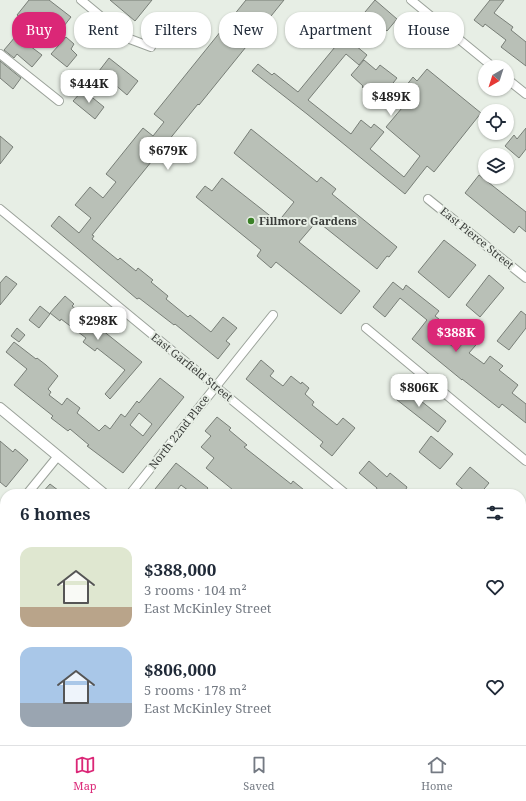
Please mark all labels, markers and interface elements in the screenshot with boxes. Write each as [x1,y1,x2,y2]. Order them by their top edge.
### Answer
chip: Buy [12,12,66,48]
chip: Rent [74,12,133,48]
chip: Filters [141,12,211,48]
chip: New [219,12,277,48]
chip: Apartment [285,12,386,48]
chip: House [394,12,464,48]
north arrow [478,60,514,96]
map controls [478,60,514,184]
pin: $444K [61,70,117,104]
text: $444K [70,74,108,92]
pin: $489K [363,83,419,117]
text: $489K [372,87,410,105]
button: locate [478,104,514,140]
pin: $679K [140,137,196,171]
text: $679K [149,141,187,159]
button: layers [478,148,514,184]
street label: East Pierce Street [437,203,517,272]
place label: Fillmore Gardens [259,213,357,228]
marker: Fillmore Gardens [246,216,256,226]
pin: $298K [70,307,126,341]
text: $298K [79,311,117,329]
pin: $388K [428,319,484,353]
text: $388K [437,323,475,341]
street label: East Garfield Street [148,329,236,404]
pin: $806K [391,374,447,408]
text: $806K [400,378,438,396]
street label: North 22nd Place [145,391,212,472]
text: 6 homes [20,502,90,525]
icon: filters [484,502,506,524]
text: $388,000 [144,558,216,581]
icon: home [52,563,100,611]
icon: heart [484,576,506,598]
text: 3 rooms · 104 m² [144,581,247,599]
text: East McKinley Street [144,599,271,617]
text: $806,000 [144,658,216,681]
icon: home [52,663,100,711]
icon: heart [484,676,506,698]
text: 5 rooms · 178 m² [144,681,247,699]
text: East McKinley Street [144,699,271,717]
tab: Map [73,754,97,793]
tab: Saved [243,754,275,793]
tab: Home [421,754,453,793]

